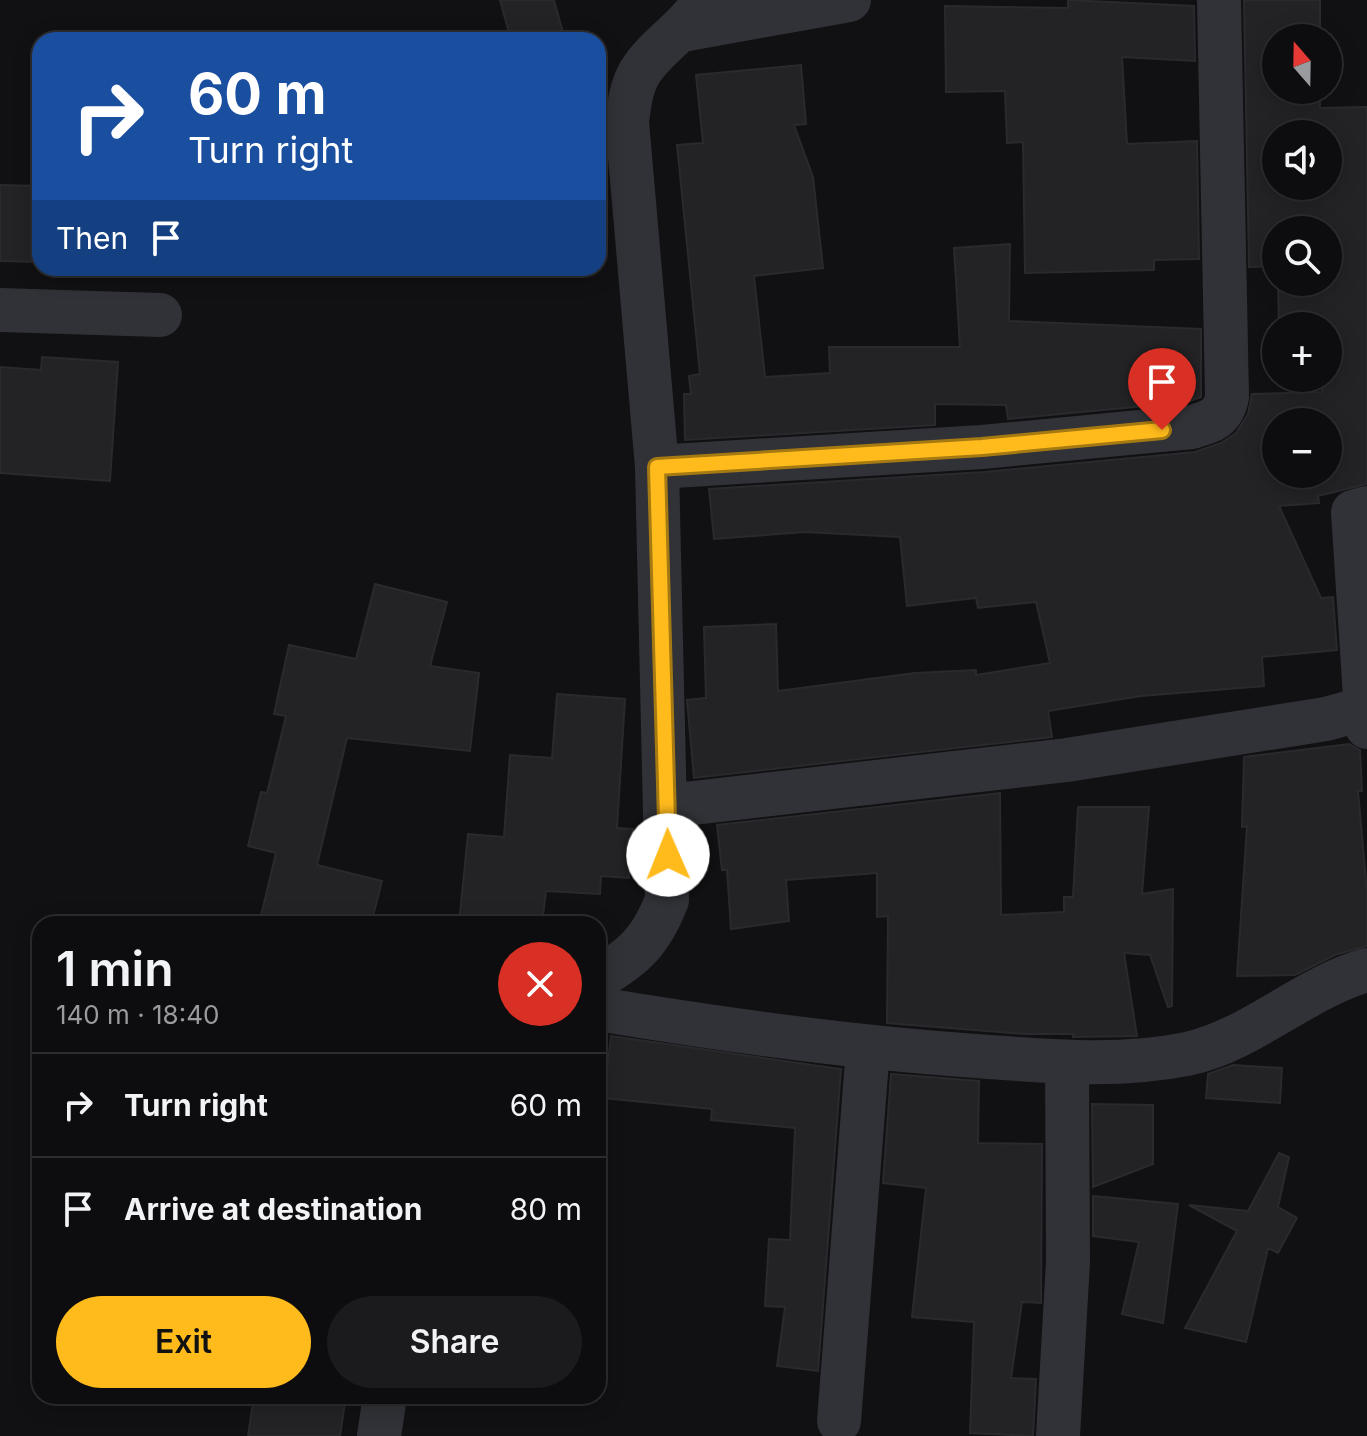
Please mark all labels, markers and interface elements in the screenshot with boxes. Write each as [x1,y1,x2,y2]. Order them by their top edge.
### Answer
north arrow [1262,24,1342,104]
map controls [1262,24,1342,488]
text: 60 m [188,60,327,128]
icon: right [56,64,160,168]
button: sound [1262,120,1342,200]
text: Turn right [188,128,353,172]
icon: arrive [144,216,188,260]
button: search [1262,216,1342,296]
text: Then [56,220,128,256]
button: + [1262,312,1342,392]
pin [1128,348,1196,430]
icon: arrive [1140,360,1184,404]
button: − [1262,408,1342,488]
position arrow [626,813,710,897]
text: 1 min [56,939,174,998]
button: close [498,942,582,1026]
text: 140 m · 18:40 [56,999,219,1030]
icon: right [56,1083,100,1127]
text: Turn right [124,1087,268,1123]
text: 60 m [510,1087,582,1123]
icon: arrive [56,1187,100,1231]
text: Arrive at destination [124,1191,422,1227]
text: 80 m [510,1191,582,1227]
button: Exit [56,1296,311,1388]
button: Share [327,1296,582,1388]

